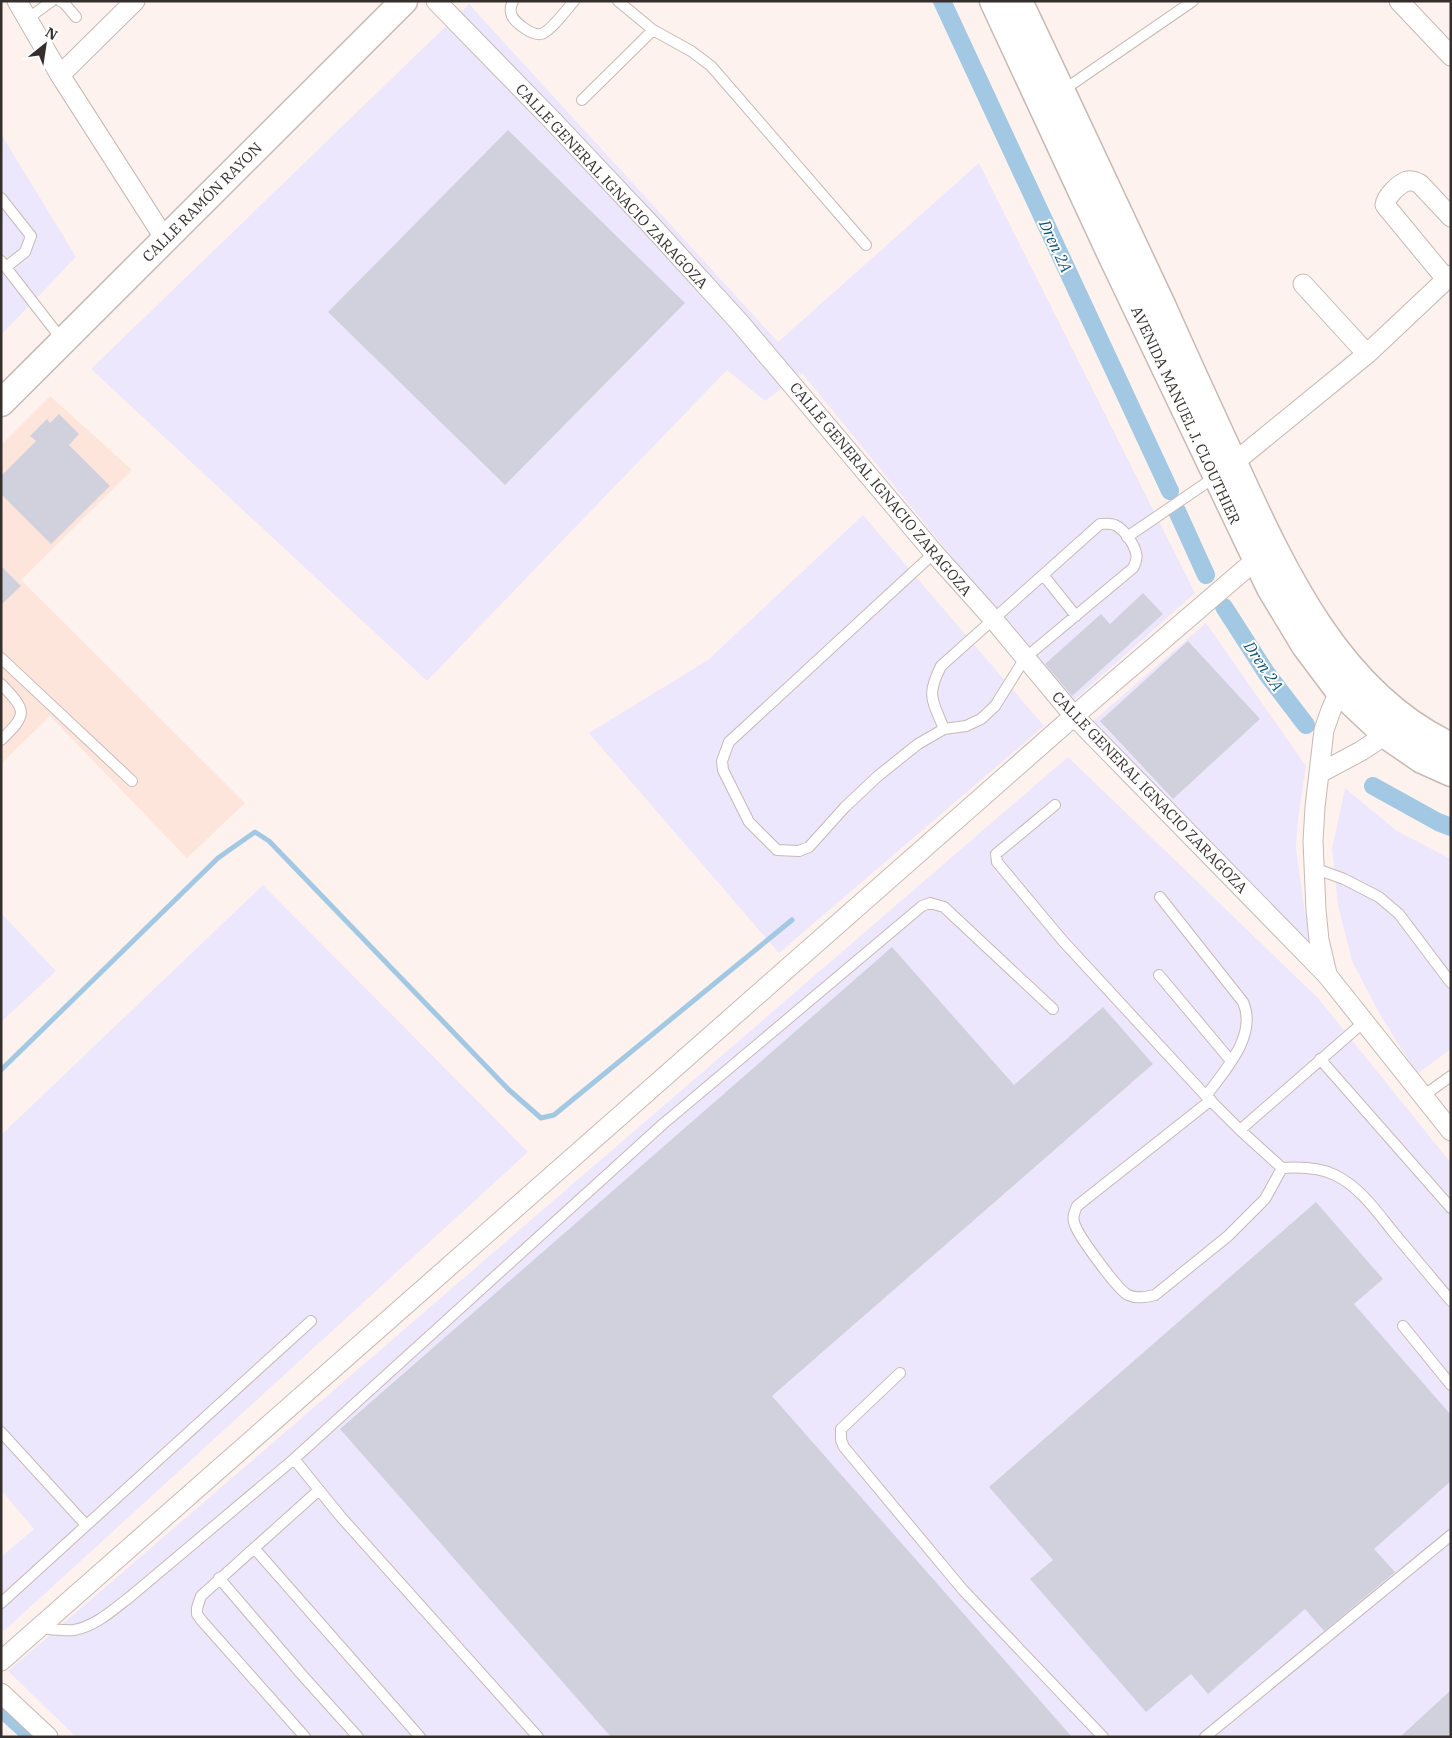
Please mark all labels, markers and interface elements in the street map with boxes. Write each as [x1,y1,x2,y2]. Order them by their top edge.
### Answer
north arrow [20,20,70,70]
text: N [42,23,61,44]
street label: CALLE GENERAL IGNACIO ZARAGOZA [512,80,713,293]
street label: CALLE RAMÓN RAYON [138,138,266,266]
water label: Dren 2A [1035,215,1077,276]
street label: AVENIDA MANUEL J. CLOUTHIER [1127,303,1245,527]
street label: CALLE GENERAL IGNACIO ZARAGOZA [786,378,977,600]
water label: Dren 2A [1239,636,1288,695]
street label: CALLE GENERAL IGNACIO ZARAGOZA [1048,687,1252,897]

